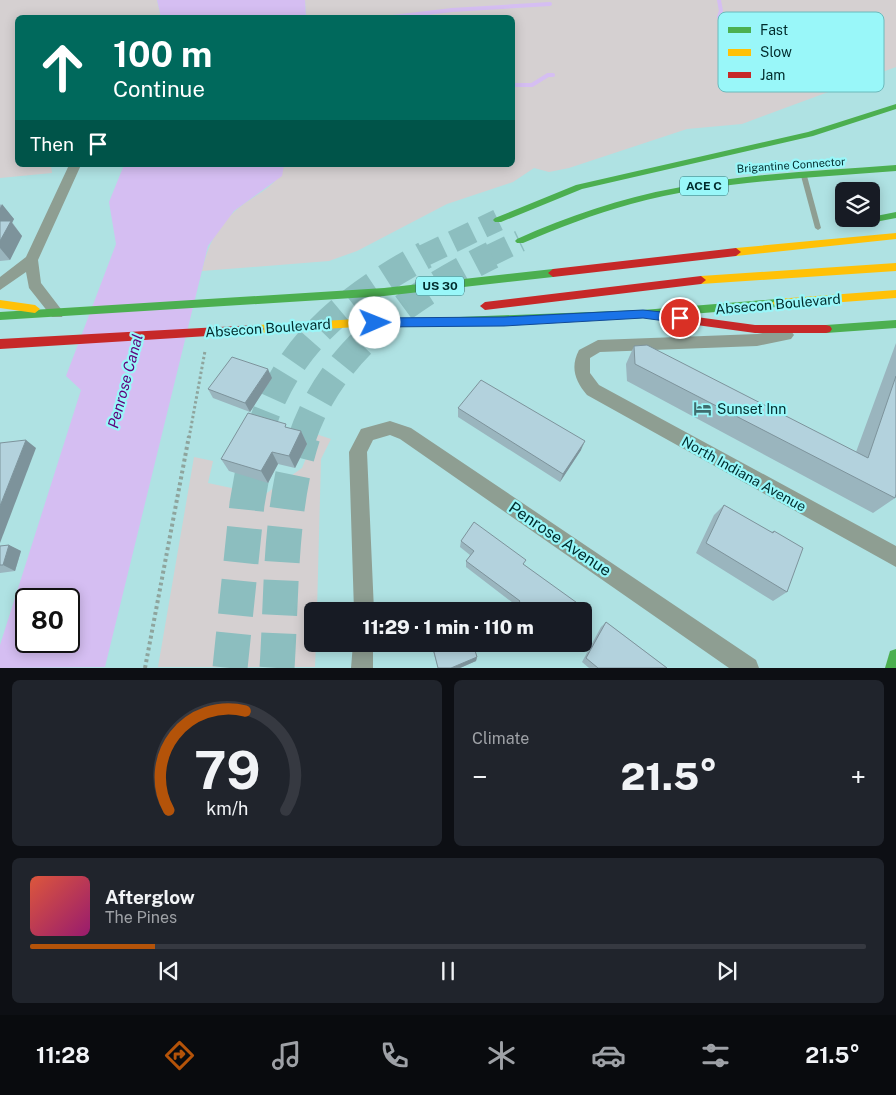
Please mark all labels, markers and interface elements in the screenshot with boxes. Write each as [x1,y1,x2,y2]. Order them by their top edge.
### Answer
legend [718,12,884,92]
text: Fast [760,22,788,38]
text: 100 m [113,34,212,75]
icon: ahead [30,35,95,100]
text: Slow [760,44,792,60]
text: Jam [760,67,785,83]
text: Continue [113,76,205,102]
icon: arrive [84,130,112,158]
text: Then [30,133,74,155]
street label: Brigantine Connector [736,155,846,175]
road number: ACE C [680,177,728,196]
map controls [835,182,880,227]
button: layers [835,182,880,227]
road number: US 30 [416,276,464,296]
street label: Absecon Boulevard [715,291,841,317]
position arrow [348,296,400,348]
pin [659,297,701,339]
icon: arrive [666,304,694,332]
street label: Absecon Boulevard [205,316,331,340]
water label: Penrose Canal [104,332,146,430]
hotel icon: Sunset Inn [693,399,713,419]
place label: Sunset Inn [717,401,786,417]
street label: North Indiana Avenue [679,433,809,515]
street label: Penrose Avenue [505,498,615,580]
speed limit sign: 80 [15,588,80,653]
text: 11:29 · 1 min · 110 m [362,616,534,638]
text: Climate [472,729,529,748]
text: 79 [194,740,260,801]
text: 21.5° [621,754,717,799]
text: − [472,760,488,793]
text: + [850,760,866,793]
text: km/h [206,798,248,819]
text: Afterglow [105,886,195,908]
text: The Pines [105,908,177,927]
icon: previous [155,957,183,985]
icon: pause [434,957,462,985]
icon: next [713,957,741,985]
icon: directions [162,1038,197,1073]
icon: music [269,1038,304,1073]
icon: phone [377,1038,412,1073]
icon: climate [484,1038,519,1073]
icon: car [591,1038,626,1073]
icon: filters [698,1038,733,1073]
text: 11:28 [36,1042,90,1068]
text: 21.5° [805,1042,860,1068]

